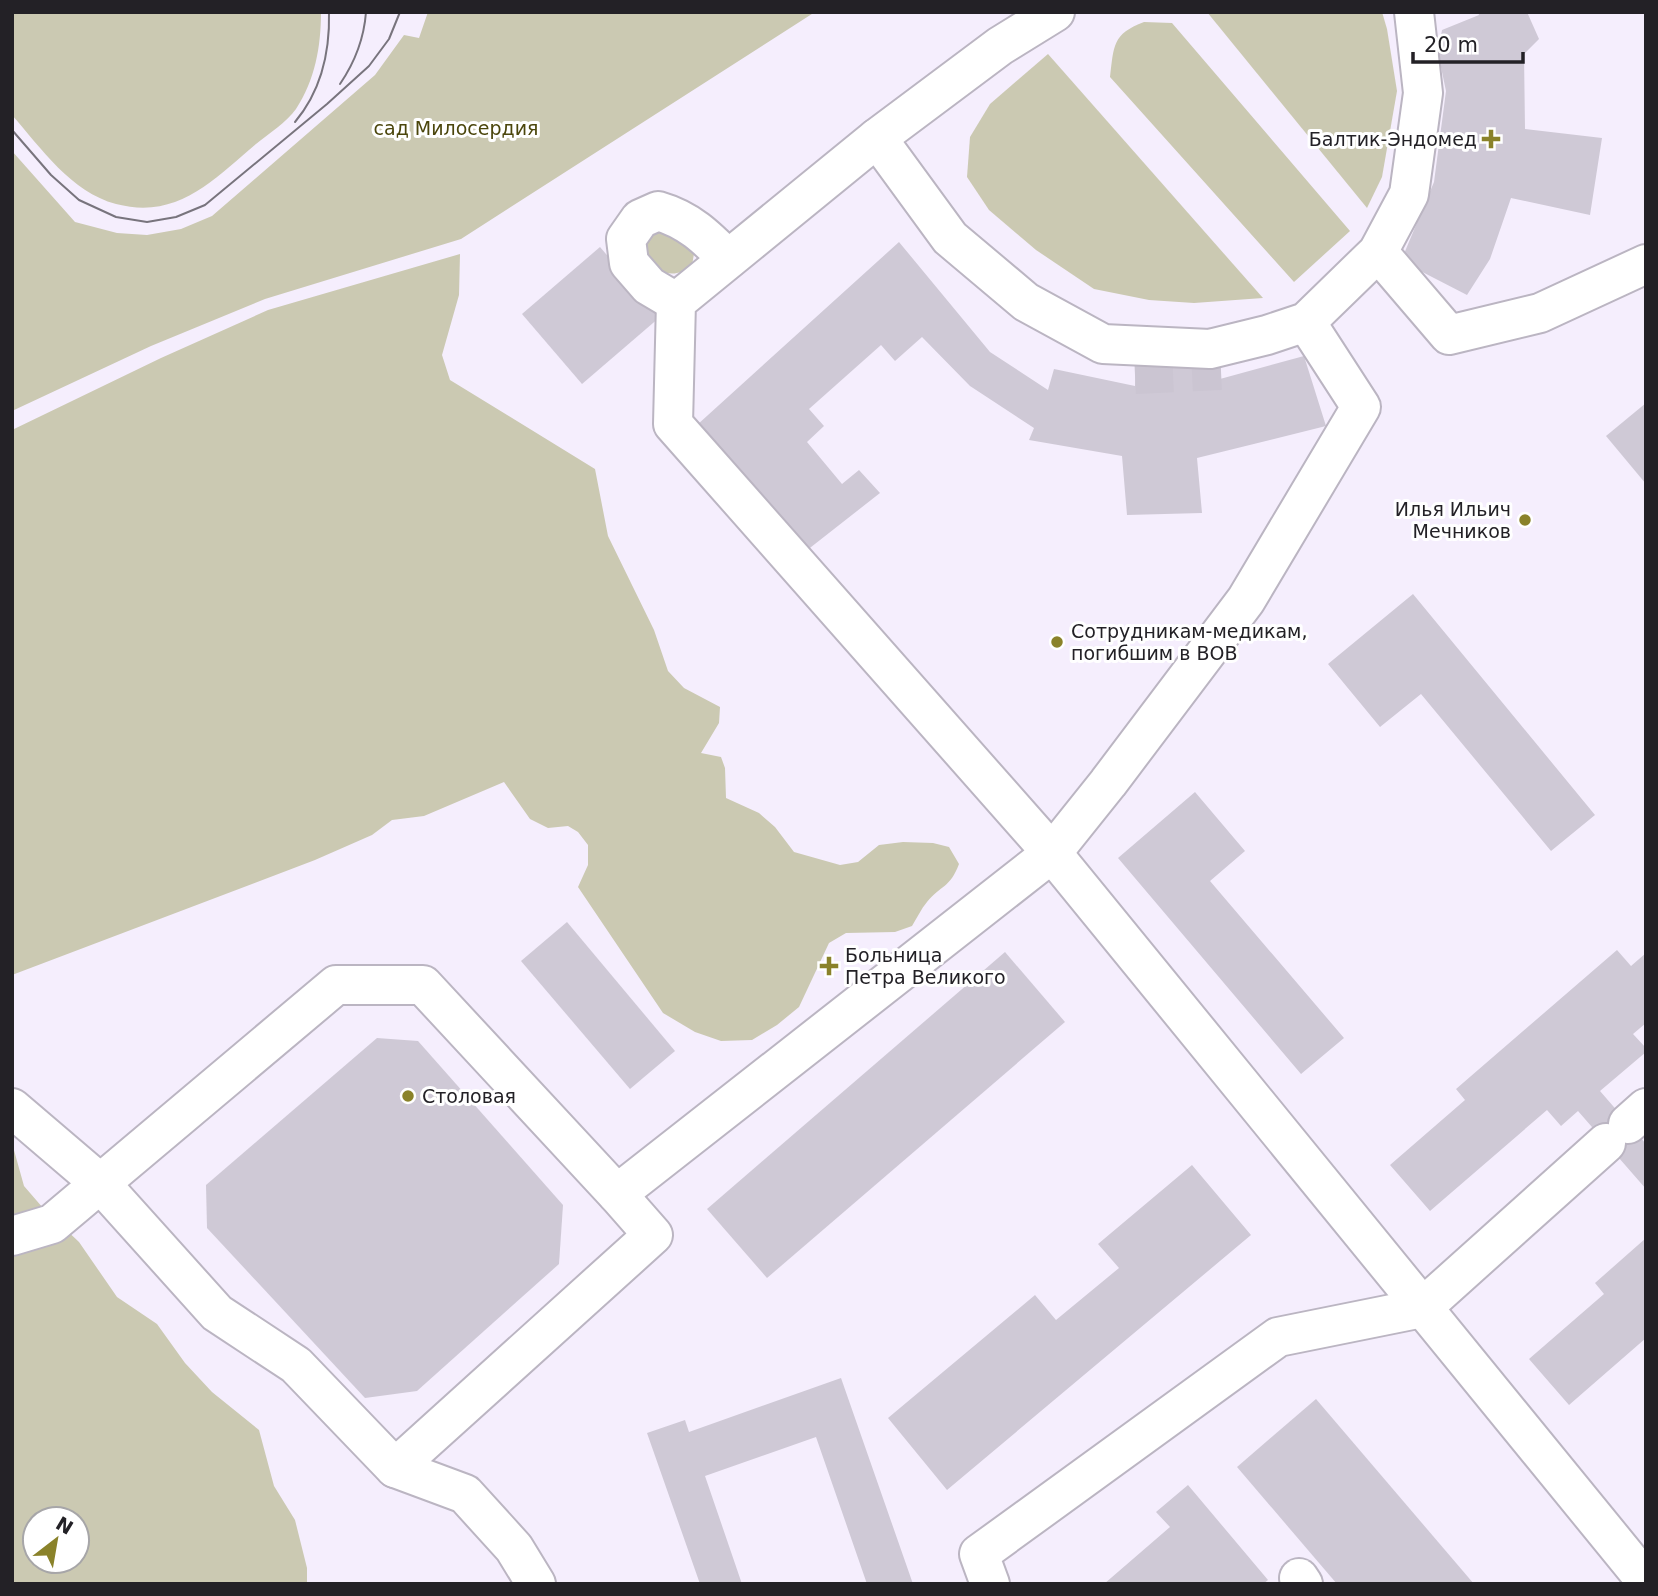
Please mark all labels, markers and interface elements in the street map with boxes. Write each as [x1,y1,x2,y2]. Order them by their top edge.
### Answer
scale bar [1413,21,1523,65]
text: 20 m [1424,33,1478,57]
park label: сад Милосердия [374,117,538,139]
place label: Балтик-Эндомед [1309,128,1477,150]
marker: Балтик-Эндомед [1483,131,1499,147]
place label: Илья Ильич Мечников [1395,498,1511,542]
marker: Илья Ильич Мечников [1517,512,1533,528]
place label: Сотрудникам-медикам, погибшим в ВОВ [1071,620,1307,664]
marker: Сотрудникам-медикам, погибшим в ВОВ [1049,634,1065,650]
place label: Больница Петра Великого [845,944,1006,988]
marker: Больница Петра Великого [819,956,839,976]
place label: Столовая [422,1085,516,1107]
marker: Столовая [400,1088,416,1104]
north arrow [21,1505,91,1575]
text: N [52,1512,77,1539]

